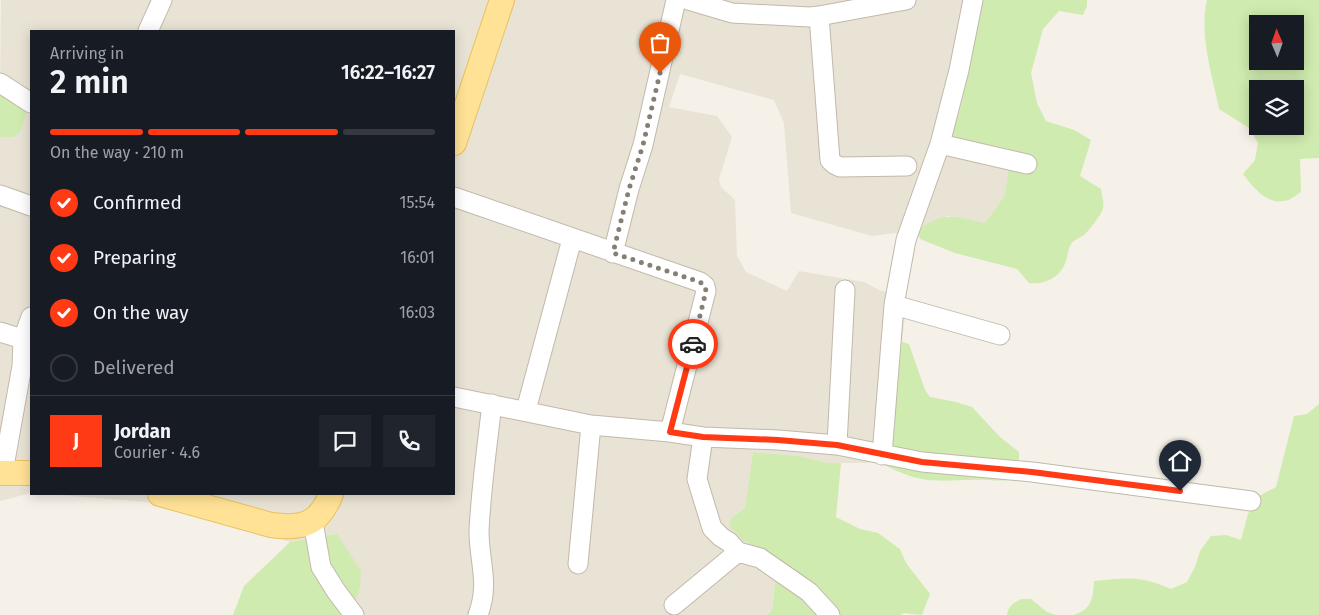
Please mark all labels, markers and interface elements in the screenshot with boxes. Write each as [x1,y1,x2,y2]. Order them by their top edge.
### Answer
north arrow [1249,15,1304,70]
map controls [1249,15,1304,135]
pin [639,22,681,73]
icon: bag [646,29,674,57]
text: Arriving in [50,44,124,63]
text: 16:22–16:27 [341,61,435,84]
text: 2 min [50,63,129,101]
button: layers [1249,80,1304,135]
text: On the way · 210 m [50,143,184,162]
icon: check [50,189,78,217]
text: Confirmed [93,191,182,214]
text: 15:54 [400,193,435,212]
icon: check [50,244,78,272]
text: Preparing [93,246,176,269]
text: 16:01 [400,248,435,267]
icon: check [50,299,78,327]
text: On the way [93,301,189,324]
text: 16:03 [399,303,435,322]
courier [668,319,718,369]
icon: car [679,330,707,358]
text: Delivered [93,356,175,379]
button: chat [319,415,371,467]
button: phone [383,415,435,467]
text: Jordan [114,420,171,443]
text: J [73,429,79,452]
pin [1159,440,1201,491]
text: Courier · 4.6 [114,443,200,462]
icon: home [1166,447,1194,475]

